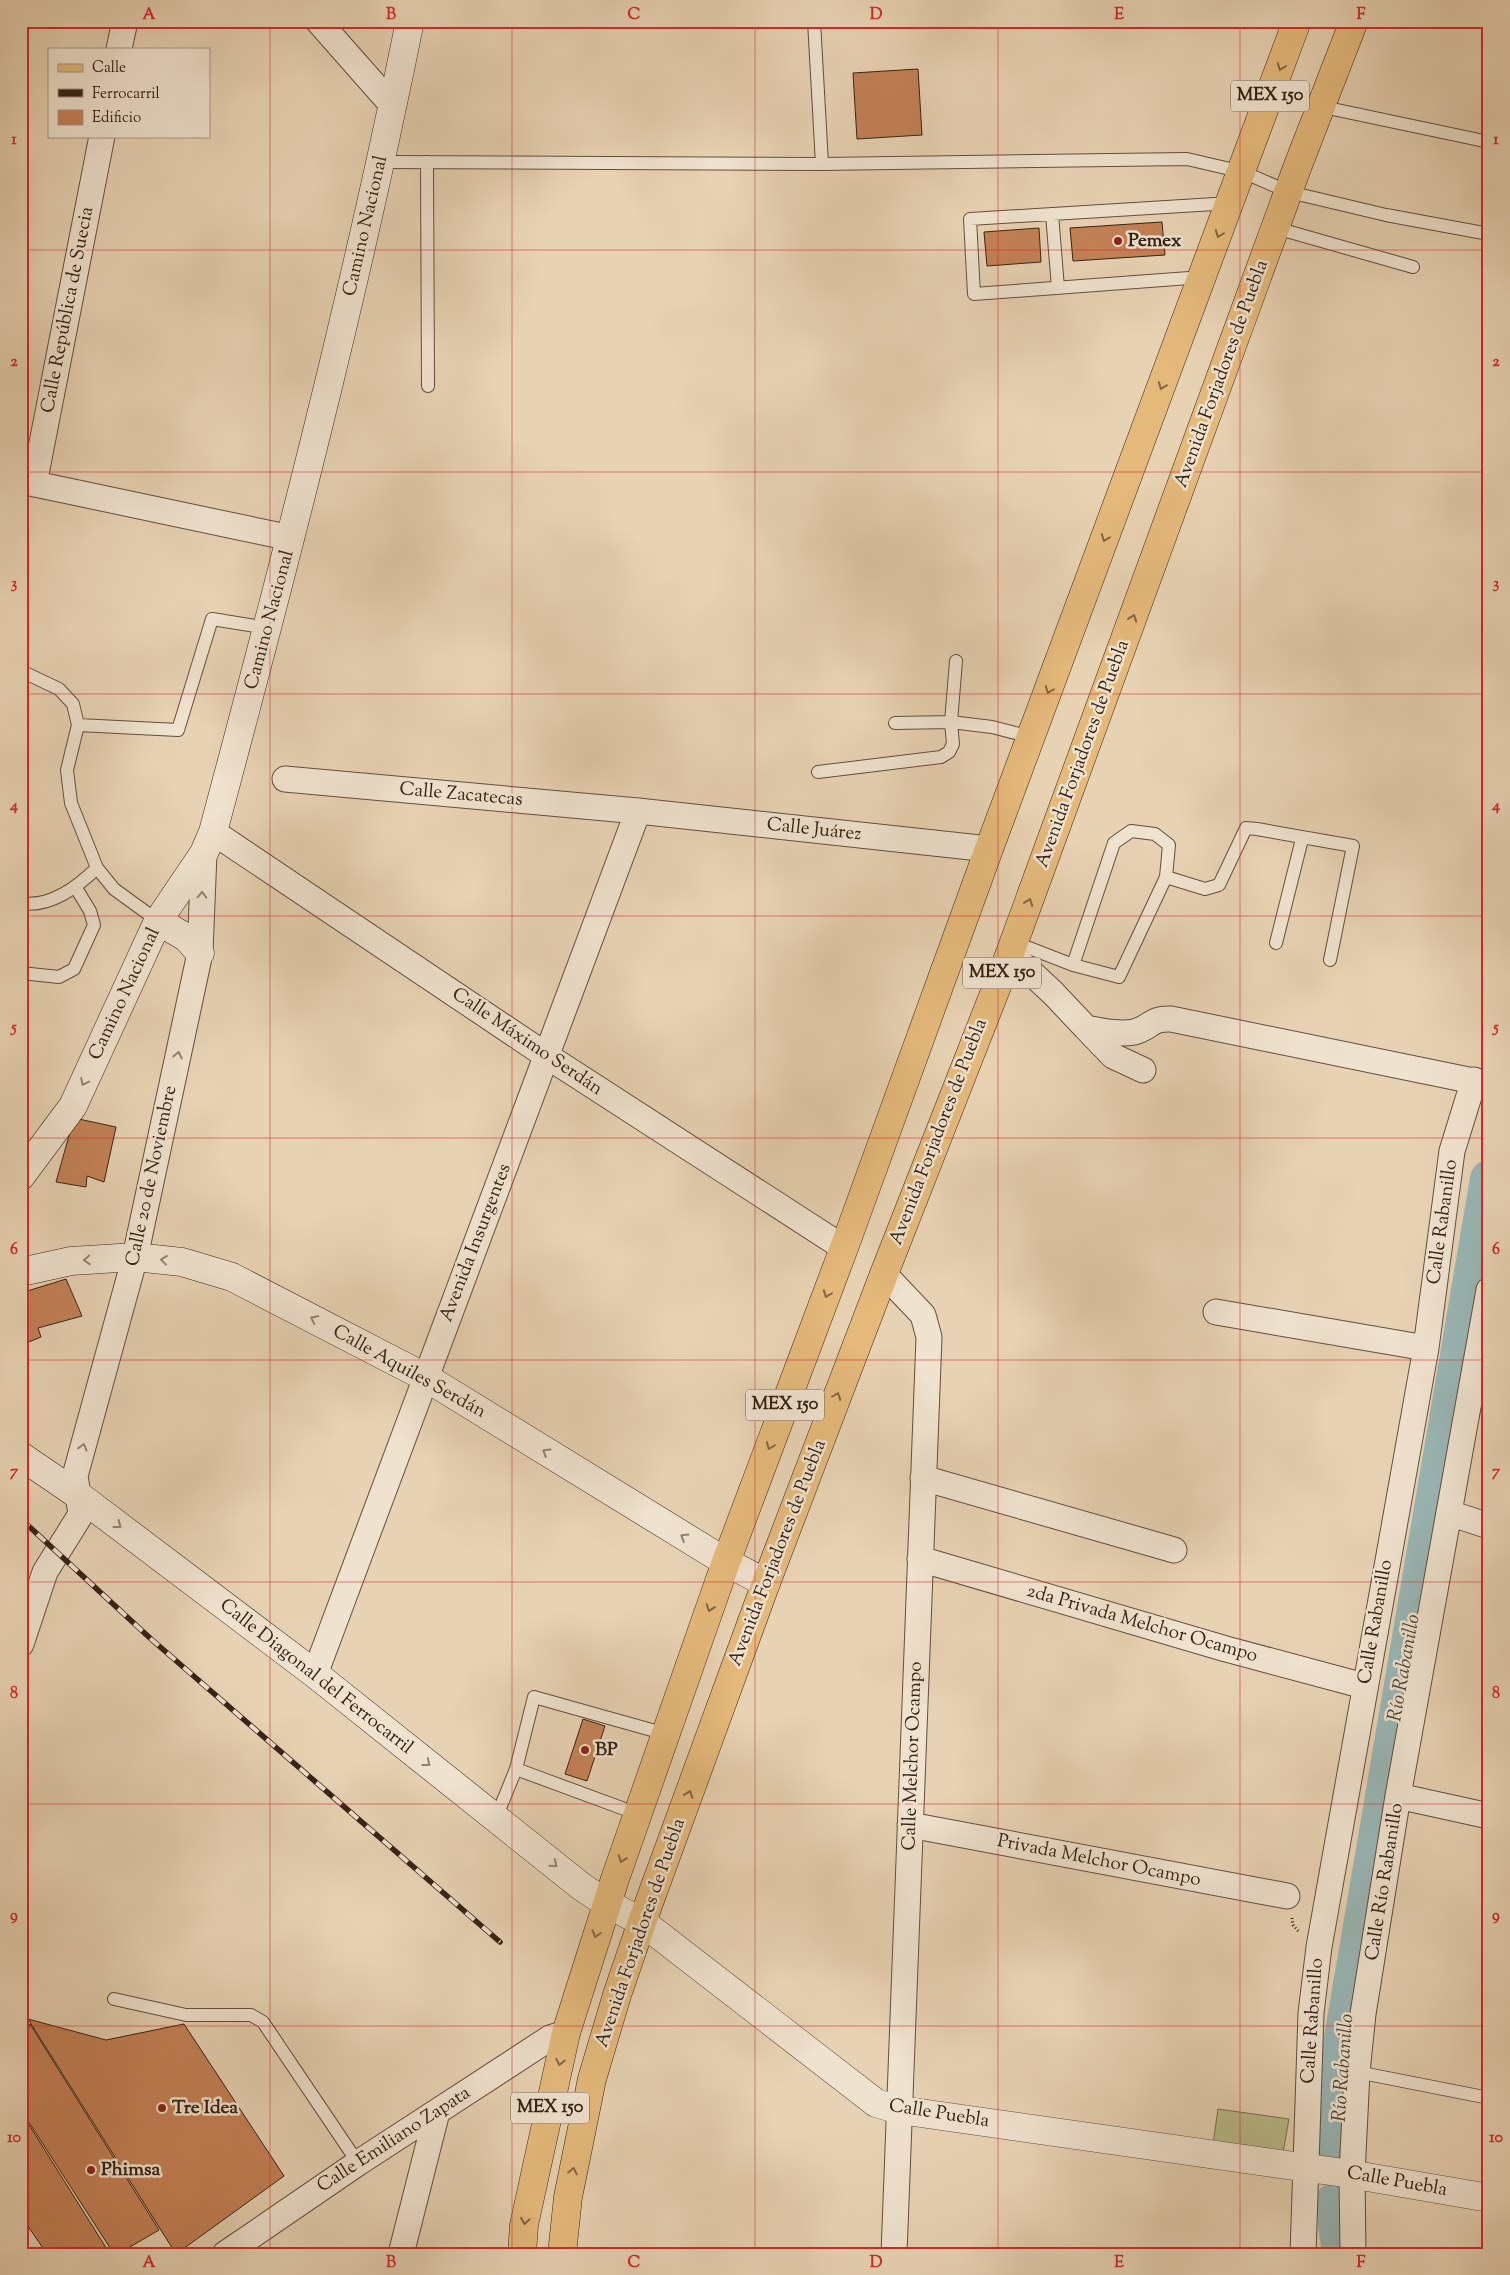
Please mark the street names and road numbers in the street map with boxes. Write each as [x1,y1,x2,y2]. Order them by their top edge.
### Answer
road number: MEX 150 [1231,80,1309,112]
street label: Camino Nacional [337,153,395,299]
street label: Calle República de Suecia [35,204,101,416]
street label: Avenida Forjadores de Puebla [1168,256,1276,492]
street label: Camino Nacional [238,547,302,693]
street label: Avenida Forjadores de Puebla [1029,636,1137,872]
street label: Calle Zacatecas [398,776,524,814]
street label: Calle Juárez [765,812,863,848]
street label: Camino Nacional [82,923,168,1065]
road number: MEX 150 [963,958,1041,988]
street label: Calle Máximo Serdán [446,981,608,1103]
street label: Avenida Forjadores de Puebla [883,1015,995,1249]
street label: Calle 20 de Noviembre [120,1083,184,1269]
street label: Calle Rabanillo [1421,1158,1465,1286]
street label: Avenida Insurgentes [433,1160,519,1326]
street label: Calle Aquiles Serdán [327,1319,491,1425]
road number: MEX 150 [746,1390,824,1420]
street label: Avenida Forjadores de Puebla [722,1436,834,1670]
street label: Calle Rabanillo [1352,1558,1400,1686]
street label: 2da Privada Melchor Ocampo [1023,1578,1261,1670]
street label: Calle Diagonal del Ferrocarril [213,1593,419,1761]
street label: Calle Melchor Ocampo [896,1661,930,1851]
street label: Calle Río Rabanillo [1359,1801,1411,1963]
street label: Avenida Forjadores de Puebla [589,1815,693,2051]
street label: Privada Melchor Ocampo [995,1828,1203,1894]
street label: Calle Rabanillo [1295,1957,1331,2085]
street label: Calle Emiliano Zapata [312,2080,476,2200]
road number: MEX 150 [511,2092,589,2124]
street label: Calle Puebla [887,2093,991,2135]
street label: Calle Puebla [1345,2160,1450,2204]

